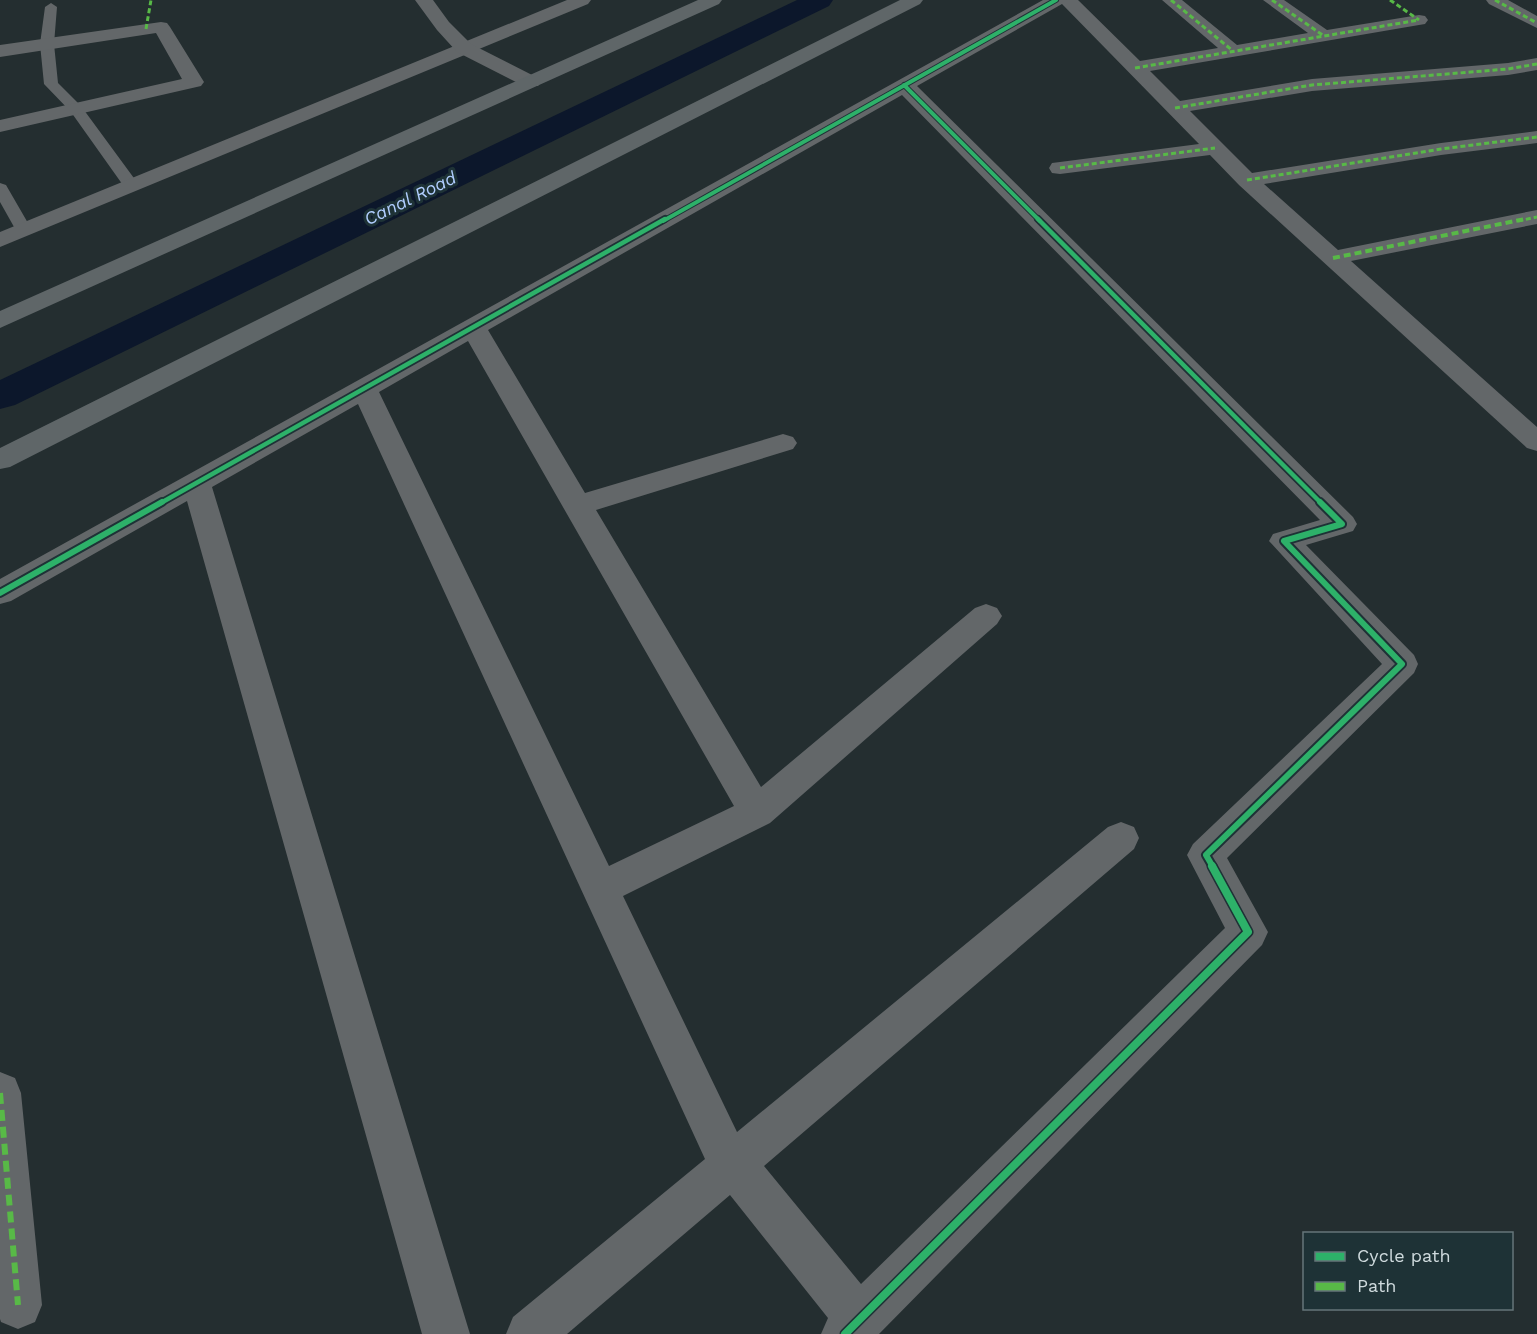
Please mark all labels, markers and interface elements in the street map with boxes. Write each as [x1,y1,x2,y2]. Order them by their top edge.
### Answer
water label: Canal Road [361,166,460,229]
legend [1303,1232,1513,1310]
text: Cycle path [1357,1245,1451,1266]
text: Path [1357,1275,1397,1296]

